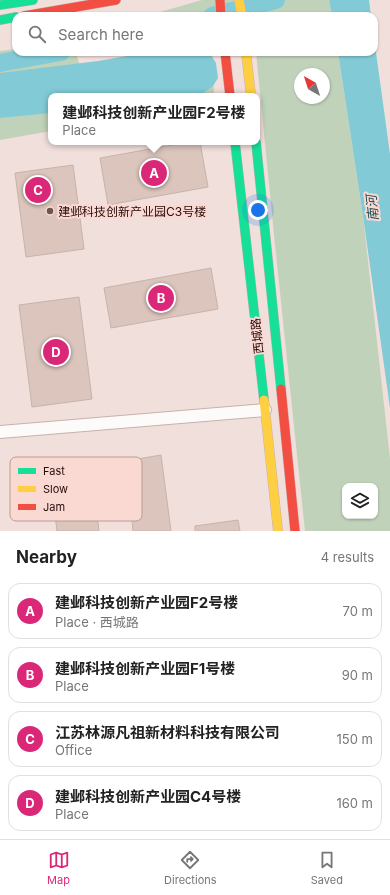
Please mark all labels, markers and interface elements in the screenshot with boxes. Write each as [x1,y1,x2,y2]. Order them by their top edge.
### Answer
search box [12,12,378,56]
icon: search [26,23,48,45]
text: Search here [58,25,144,44]
north arrow [294,68,330,104]
popup [48,93,260,145]
text: 建邺科技创新产业园F2号楼 [62,103,246,122]
text: Place [62,122,96,138]
pin: A [141,158,167,188]
pin: C [25,175,51,205]
water label: 南河 [362,191,381,222]
your location [248,200,268,220]
place label: 建邺科技创新产业园C3号楼 [58,204,206,219]
marker: 建邺科技创新产业园C3号楼 [45,206,55,216]
pin: B [148,283,174,313]
street label: 西城路 [248,317,266,355]
pin: D [43,337,69,367]
legend [10,457,142,521]
text: Fast [43,464,65,478]
text: Slow [43,482,68,496]
map controls [342,483,378,519]
button: layers [342,483,378,519]
text: Jam [43,500,65,514]
text: Nearby [16,547,77,567]
text: 4 results [321,549,374,565]
text: 建邺科技创新产业园F2号楼 [55,593,238,612]
text: A [25,603,35,619]
text: 70 m [343,603,373,619]
text: Place · 西城路 [55,614,139,630]
text: 建邺科技创新产业园F1号楼 [55,659,235,678]
text: B [26,667,34,683]
text: 90 m [342,667,373,683]
text: Place [55,678,89,694]
text: 江苏林源凡祖新材料科技有限公司 [55,723,280,742]
text: C [25,731,35,747]
text: 150 m [337,731,373,747]
text: Office [55,742,92,758]
text: 建邺科技创新产业园C4号楼 [55,787,241,806]
text: D [25,795,35,811]
text: 160 m [336,795,373,811]
text: Place [55,806,89,822]
tab: Map [47,849,70,887]
tab: Directions [164,849,217,887]
tab: Saved [311,849,343,887]

